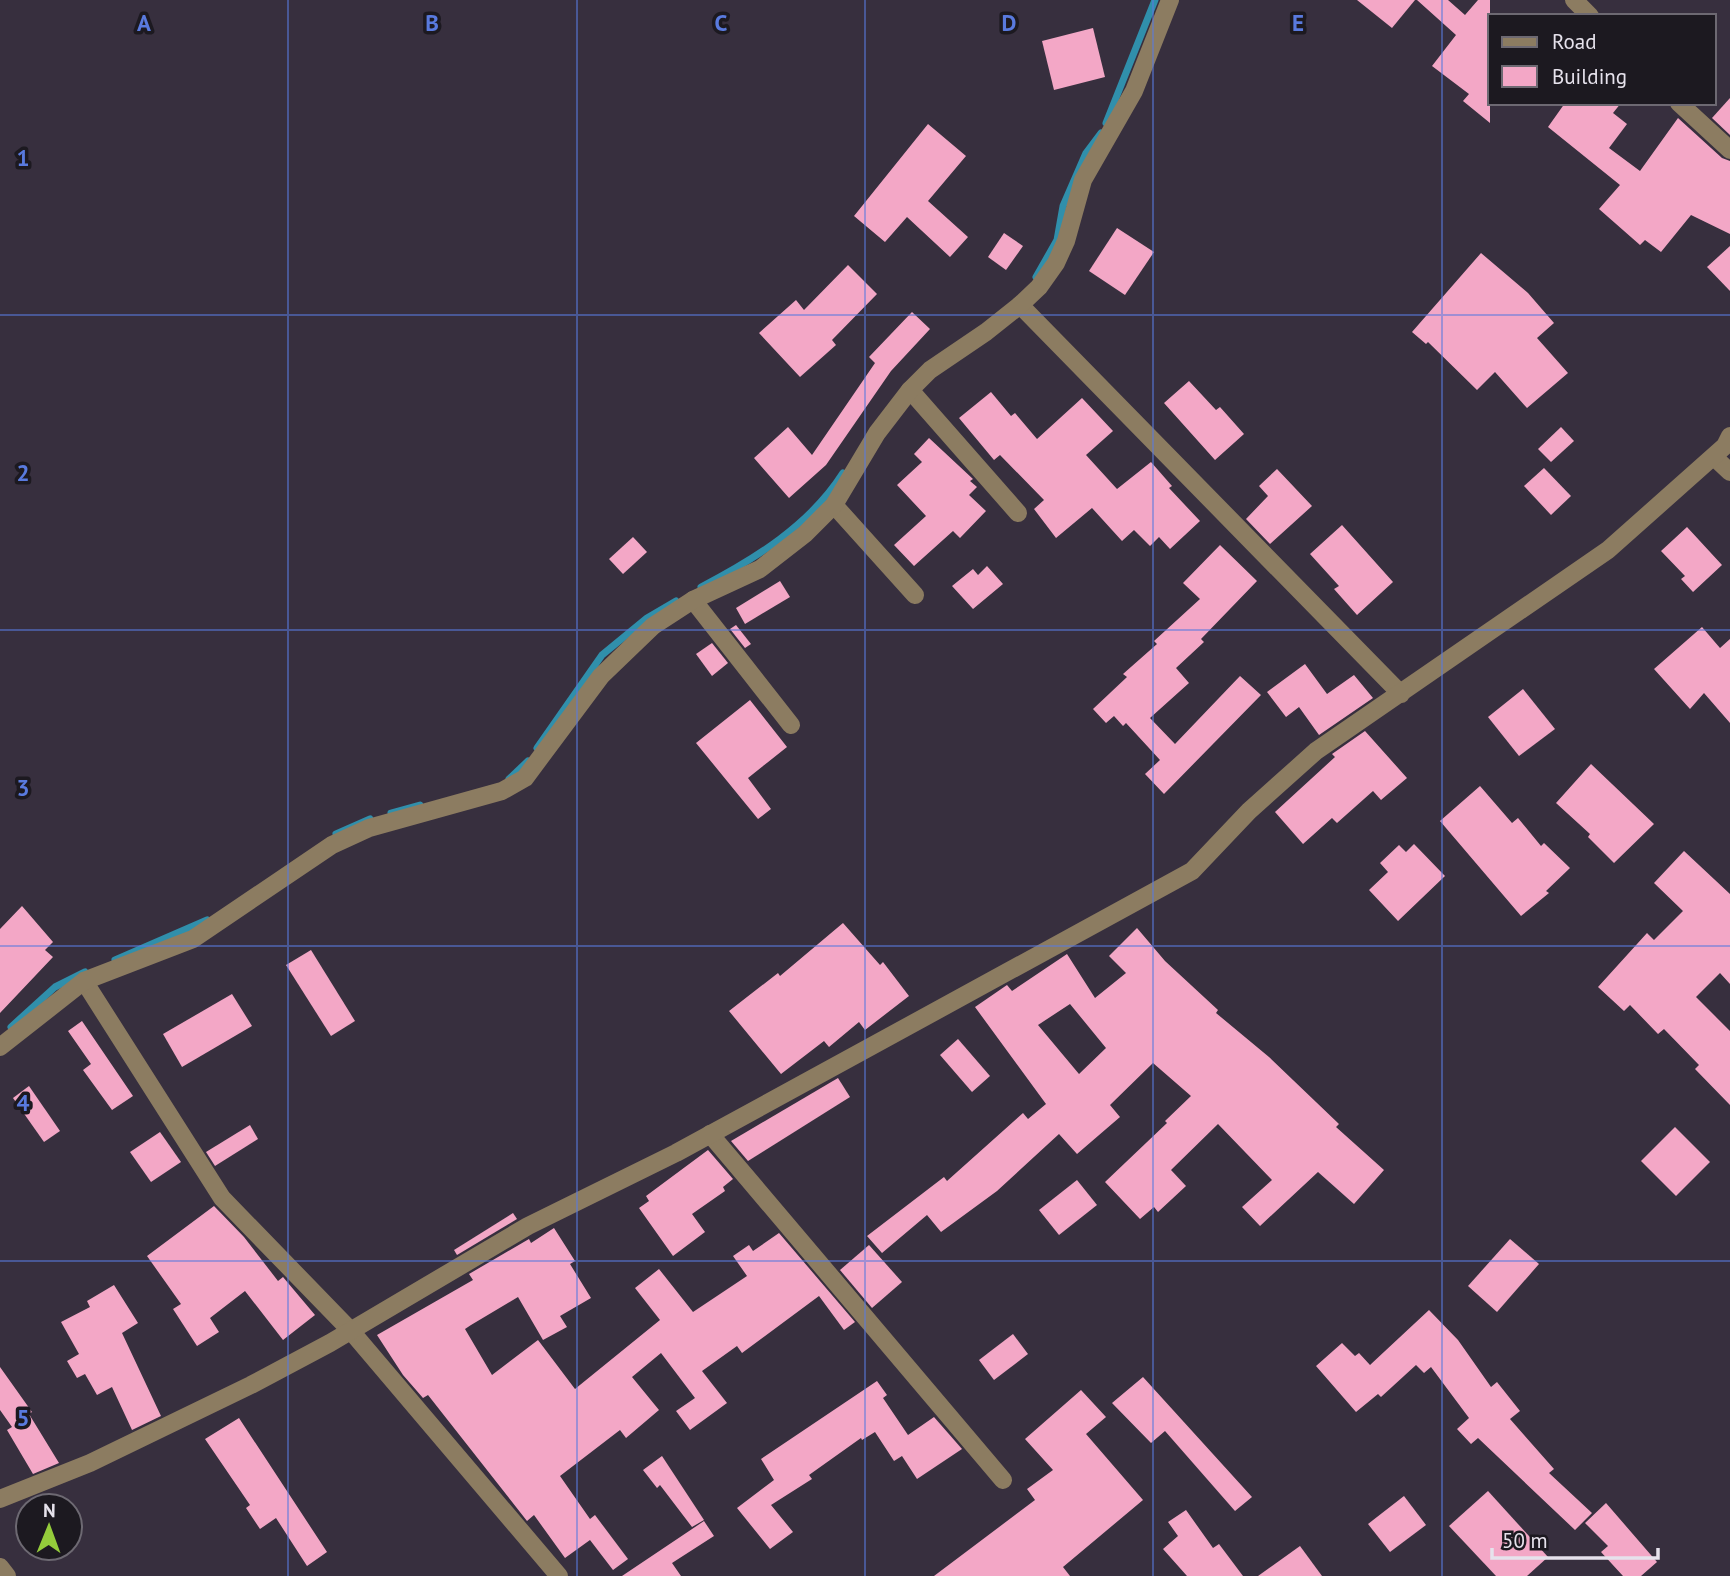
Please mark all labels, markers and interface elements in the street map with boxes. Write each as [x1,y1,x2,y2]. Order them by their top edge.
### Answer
text: A [137,8,151,37]
text: B [425,8,439,37]
text: C [715,8,728,37]
text: D [1002,8,1016,37]
text: E [1292,8,1304,37]
legend [1488,14,1716,105]
text: Road [1552,28,1596,55]
text: Building [1552,63,1627,90]
text: 1 [16,143,30,172]
text: 2 [16,458,30,487]
text: 3 [16,773,30,802]
text: 4 [16,1088,30,1117]
text: 5 [16,1403,30,1432]
north arrow [14,1492,84,1562]
text: N [43,1498,56,1522]
scale bar [1492,1516,1658,1560]
text: 50 m [1502,1527,1548,1554]

